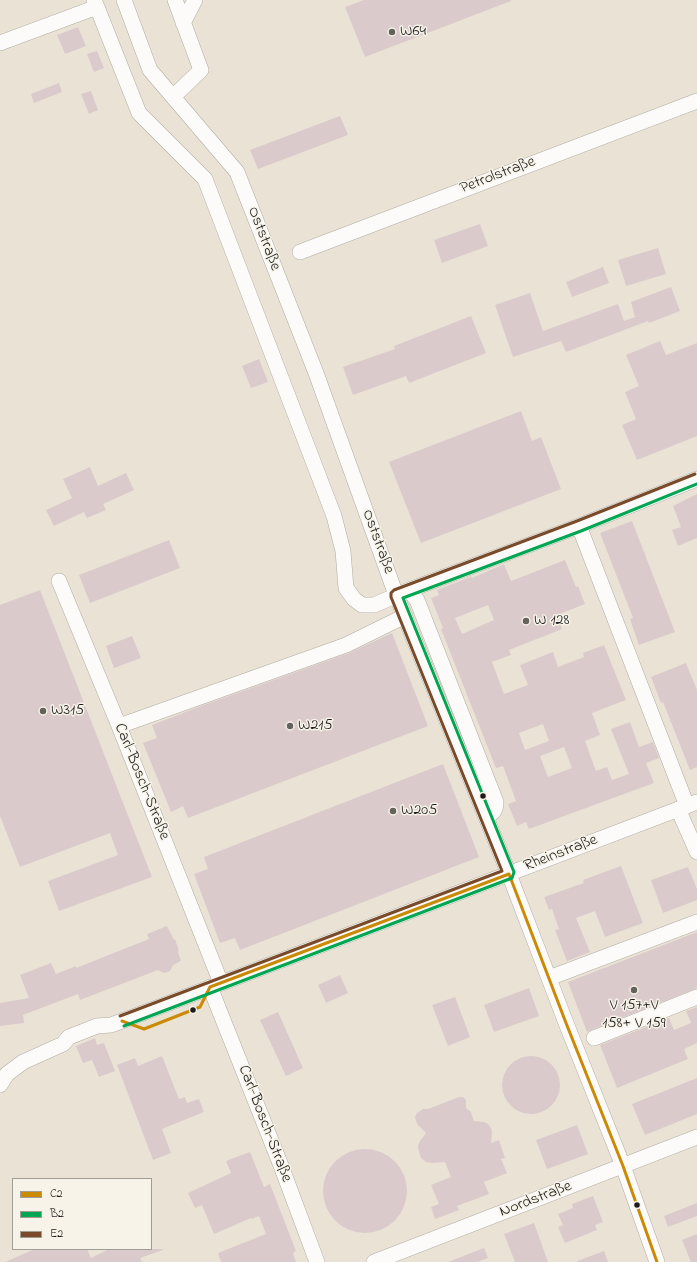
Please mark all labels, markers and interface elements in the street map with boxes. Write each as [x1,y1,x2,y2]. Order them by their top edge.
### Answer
place label: W64 [400,22,426,42]
marker: W64 [387,27,397,37]
street label: Petrolstraße [458,153,538,199]
street label: Oststraße [242,204,284,274]
street label: Oststraße [357,507,397,577]
place label: W 128 [534,611,569,631]
marker: W 128 [521,616,531,626]
place label: W315 [51,701,84,721]
marker: W315 [38,706,48,716]
place label: W215 [298,716,333,736]
street label: Carl-Bosch-Straße [109,721,173,843]
marker: W215 [285,721,295,731]
unlabelled marker [478,791,488,801]
place label: W205 [401,801,437,821]
marker: W205 [388,806,398,816]
street label: Rheinstraße [522,831,600,877]
marker: V 157+V 158+ V 159 [629,985,639,995]
place label: V 157+V 158+ V 159 [602,996,666,1034]
unlabelled marker [188,1005,198,1015]
street label: Carl-Bosch-Straße [233,1063,295,1185]
street label: Nordstraße [497,1177,575,1223]
legend [12,1178,152,1250]
text: C2 [50,1185,63,1203]
unlabelled marker [632,1200,642,1210]
text: B2 [50,1205,64,1223]
text: E2 [50,1225,63,1243]

